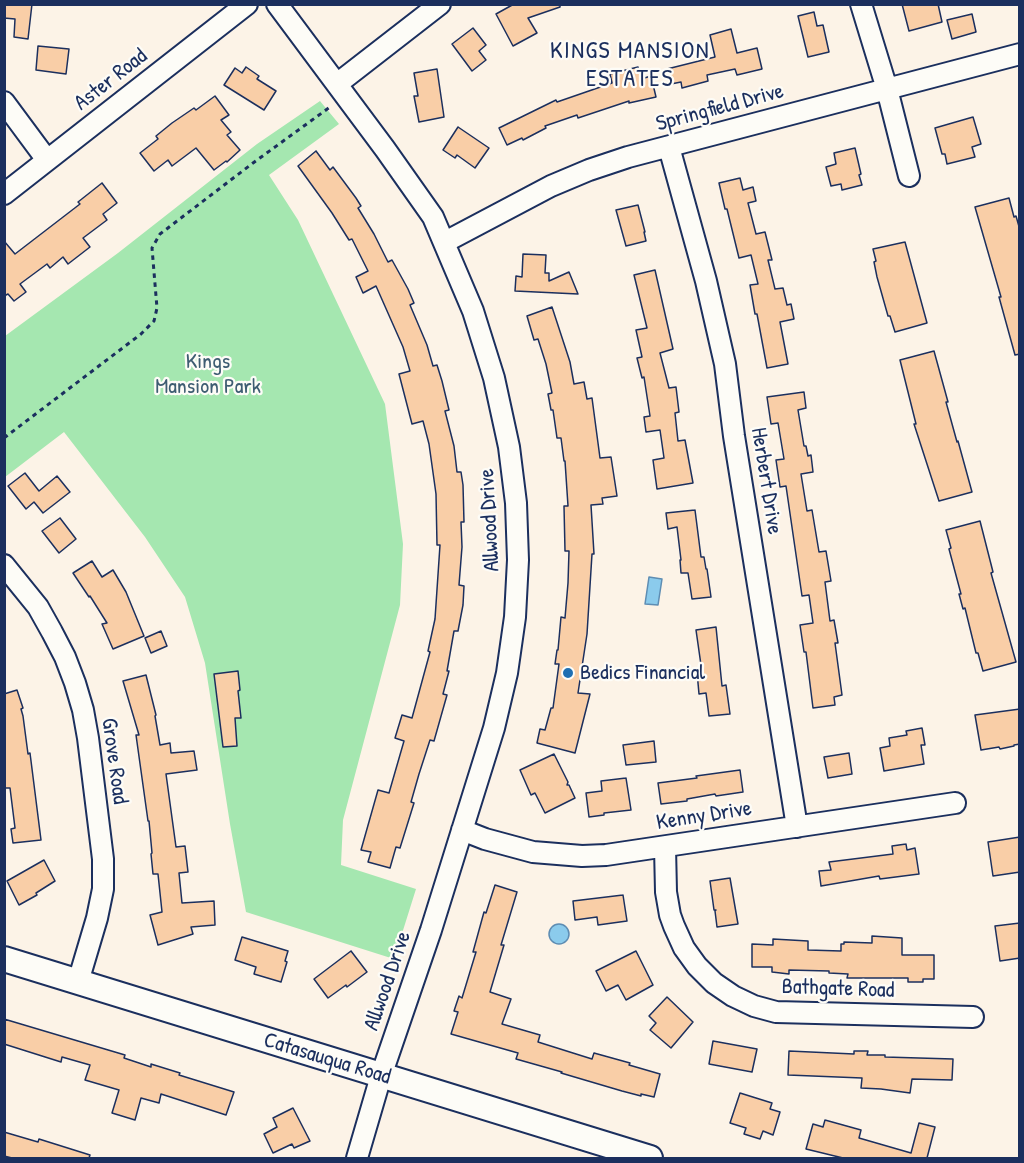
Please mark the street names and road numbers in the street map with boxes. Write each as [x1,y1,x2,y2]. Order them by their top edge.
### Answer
street label: Aster Road [69,43,153,117]
street label: Springfield Drive [653,78,787,138]
street label: Herbert Drive [745,426,787,536]
street label: Allwood Drive [474,468,506,572]
street label: Grove Road [95,716,133,806]
street label: Kenny Drive [655,795,753,837]
street label: Allwood Drive [359,928,417,1034]
street label: Bathgate Road [781,974,895,1004]
street label: Catasauqua Road [260,1027,394,1091]

